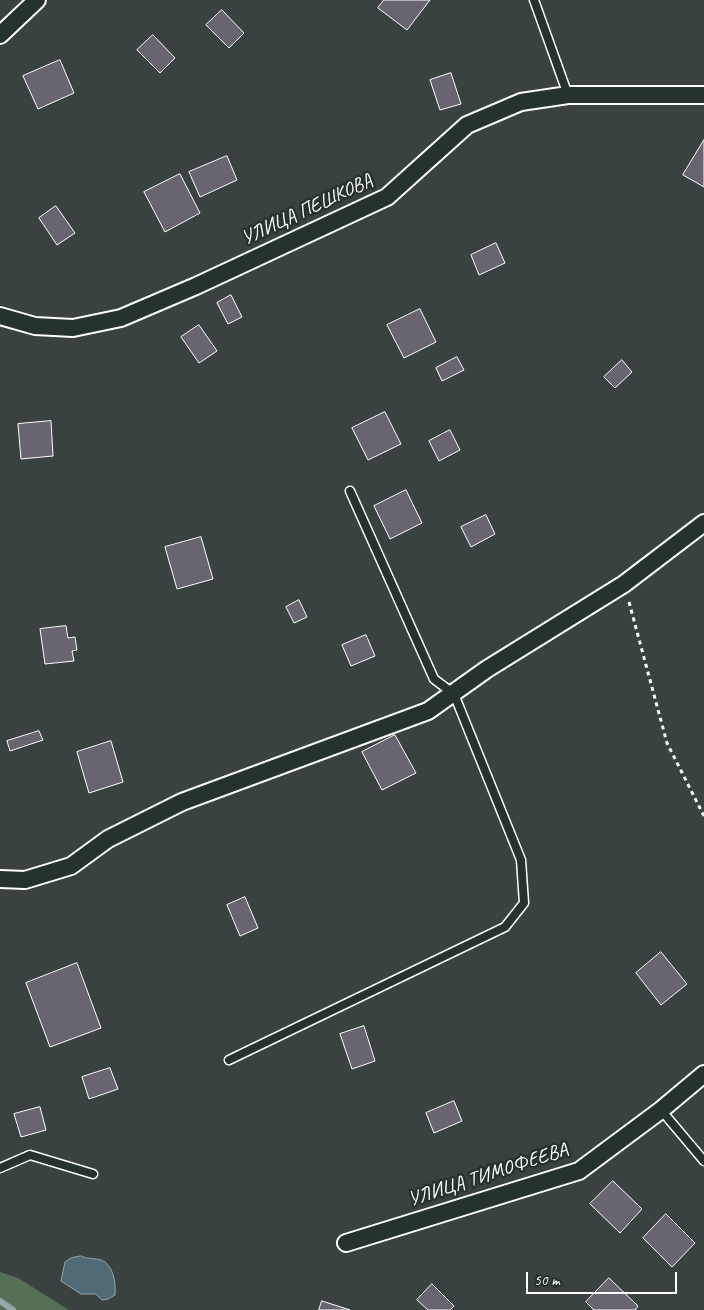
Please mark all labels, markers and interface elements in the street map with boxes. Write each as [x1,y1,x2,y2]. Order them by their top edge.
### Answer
street label: УЛИЦА ПЕШКОВА [238,169,376,251]
street label: УЛИЦА ТИМОФЕЕВА [405,1138,571,1212]
scale bar [529,1262,680,1294]
text: 50 m [534,1271,560,1290]

